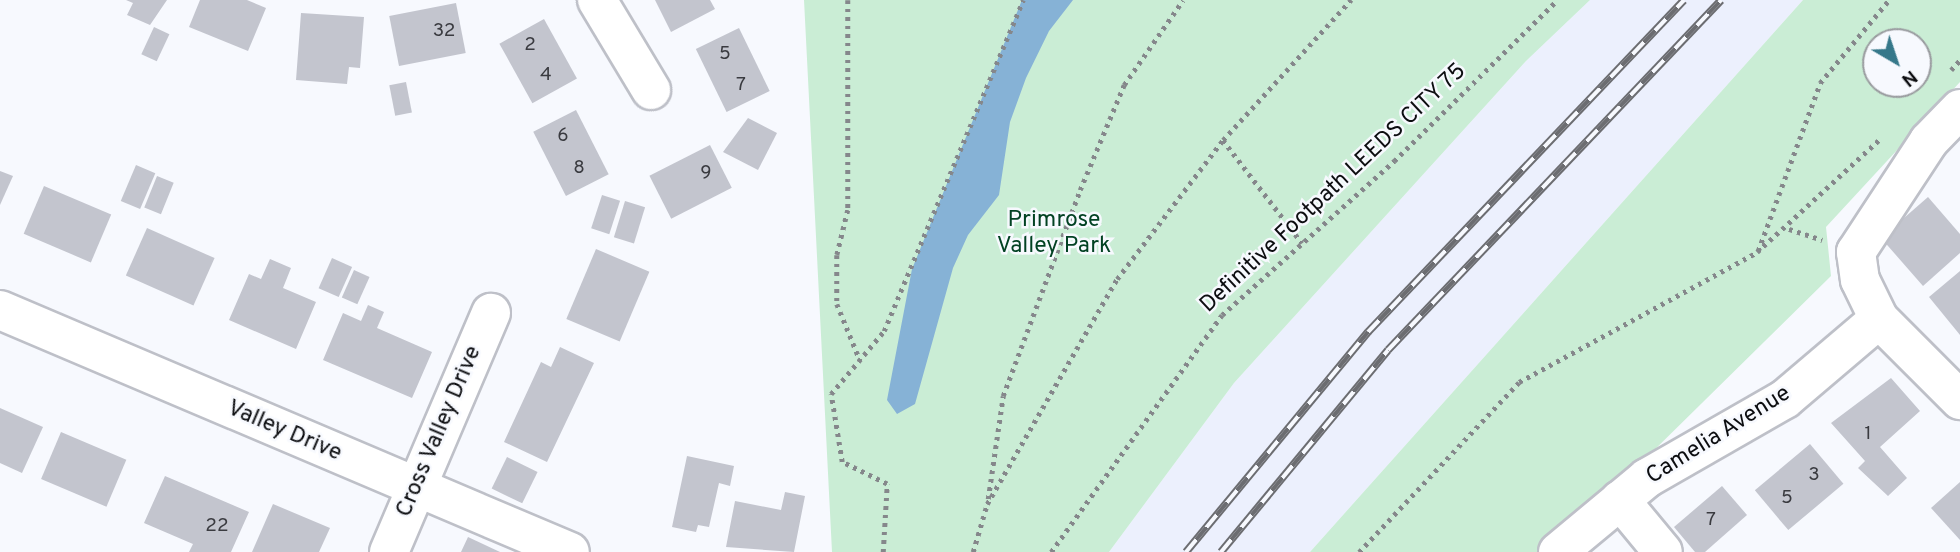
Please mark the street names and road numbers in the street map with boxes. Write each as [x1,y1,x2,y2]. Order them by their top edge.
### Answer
street label: Definitive Footpath LEEDS CITY 75 [1195,58,1473,320]
street label: Cross Valley Drive [391,342,489,522]
street label: Camelia Avenue [1641,380,1797,492]
street label: Valley Drive [223,396,345,468]

